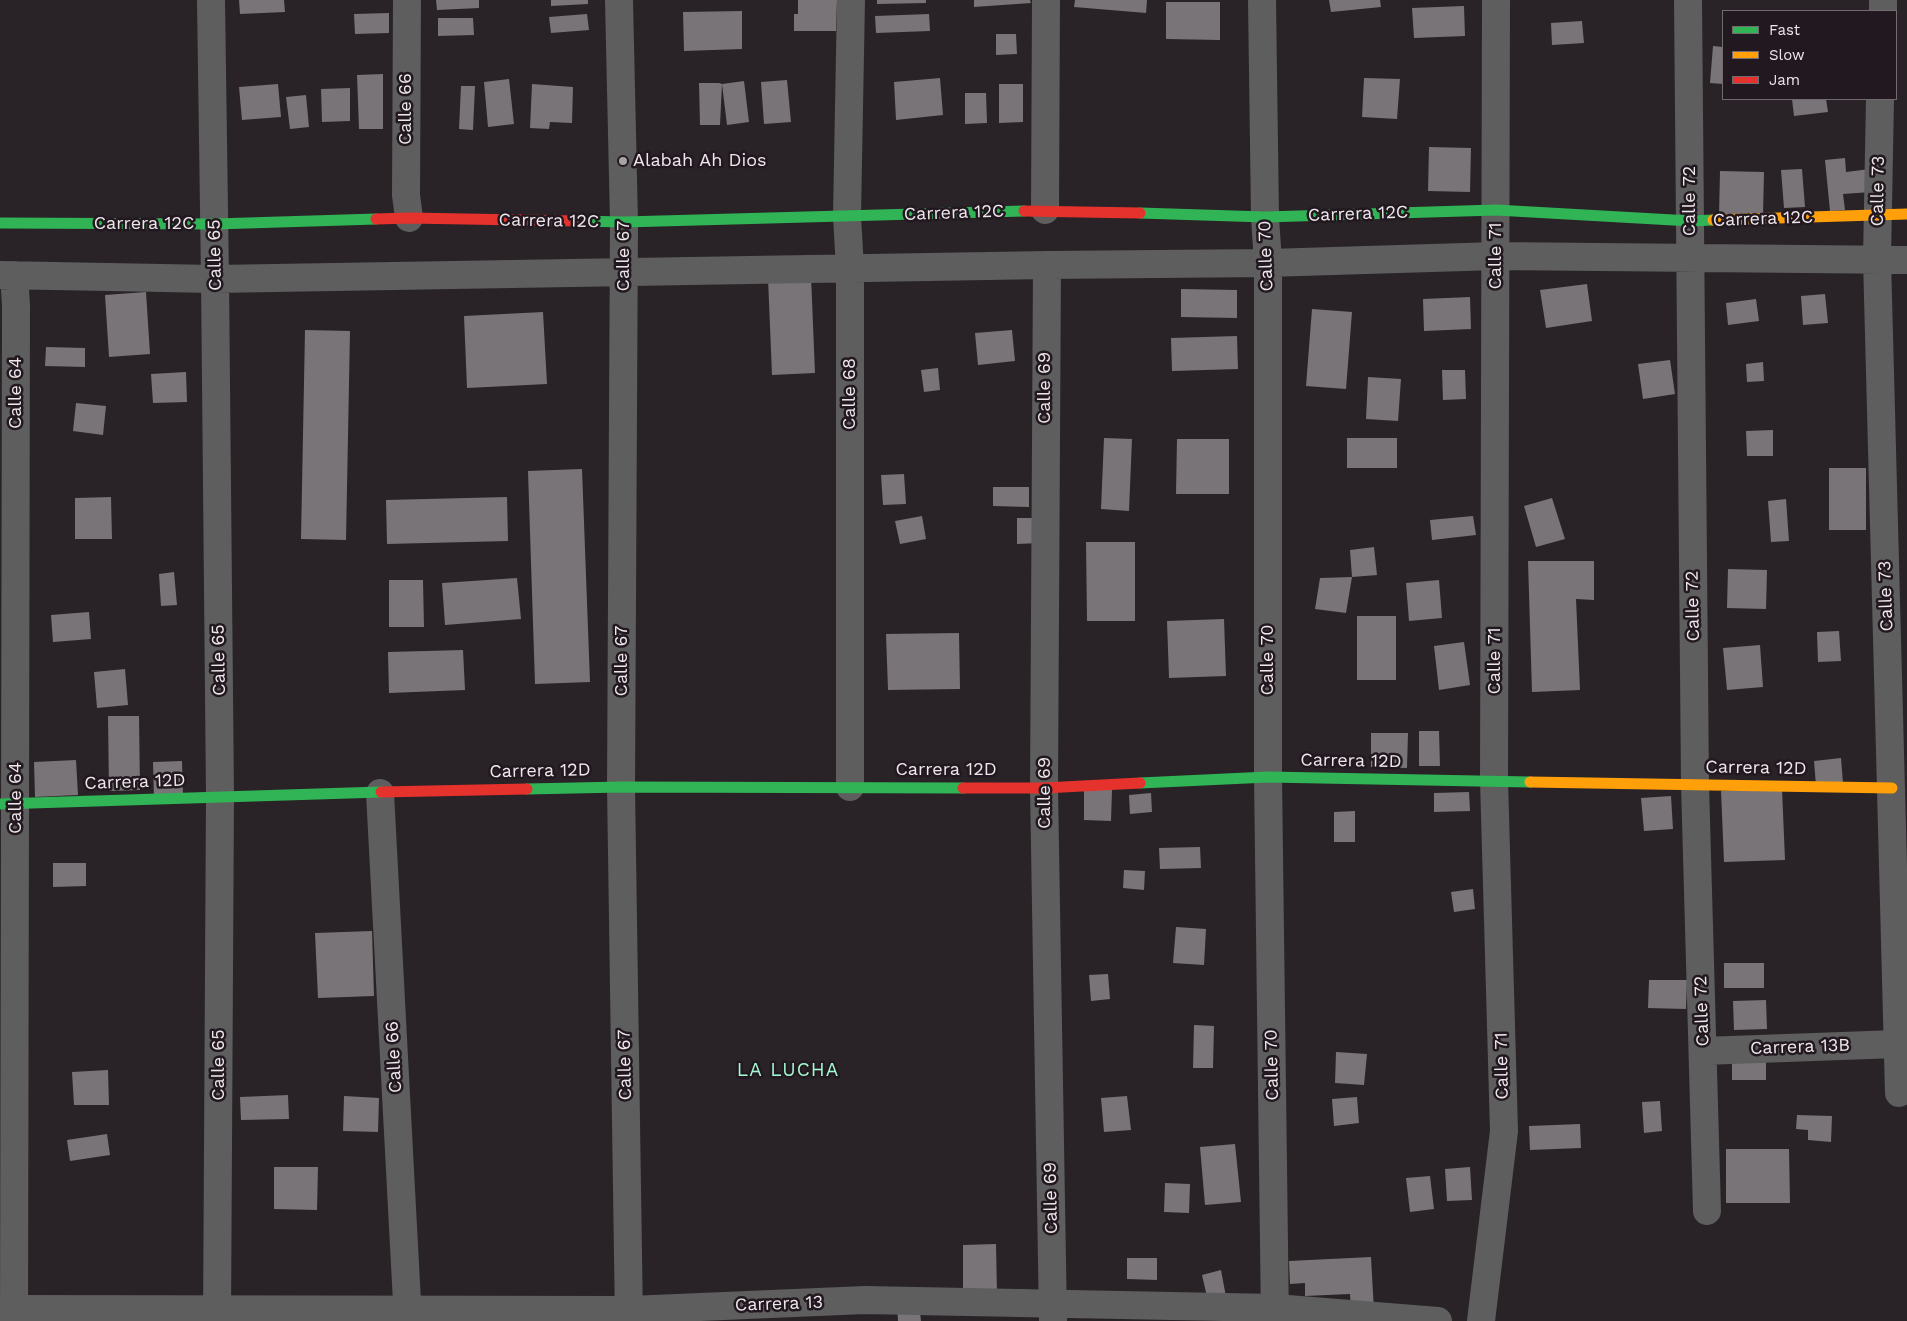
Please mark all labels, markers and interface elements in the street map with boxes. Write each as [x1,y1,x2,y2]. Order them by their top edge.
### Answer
legend [1722,10,1897,100]
text: Fast [1769,21,1800,39]
text: Slow [1769,46,1805,64]
text: Jam [1769,71,1800,89]
street label: Calle 66 [395,73,417,145]
place label: Alabah Ah Dios [633,150,766,172]
marker: Alabah Ah Dios [617,155,629,167]
street label: Calle 73 [1867,155,1889,227]
street label: Calle 72 [1679,166,1701,236]
street label: Carrera 12C [903,200,1005,226]
street label: Carrera 12C [1307,201,1409,227]
street label: Carrera 12C [1712,206,1814,232]
street label: Carrera 12C [499,209,599,233]
street label: Carrera 12C [94,213,194,235]
street label: Calle 65 [204,219,226,291]
street label: Calle 70 [1254,220,1278,292]
street label: Calle 67 [613,221,635,291]
street label: Calle 71 [1485,222,1507,290]
street label: Calle 69 [1034,352,1056,424]
street label: Calle 64 [5,357,27,429]
street label: Calle 68 [839,358,861,430]
street label: Calle 73 [1874,560,1898,632]
street label: Calle 72 [1682,570,1704,642]
street label: Calle 65 [208,624,230,696]
street label: Calle 70 [1257,624,1279,696]
street label: Calle 67 [611,626,633,696]
street label: Calle 71 [1484,627,1506,695]
street label: Carrera 12D [1300,749,1402,773]
street label: Carrera 12D [1705,756,1807,780]
street label: Calle 69 [1034,757,1056,829]
street label: Carrera 12D [489,759,591,783]
street label: Carrera 12D [895,759,997,781]
street label: Calle 64 [5,762,27,834]
street label: Carrera 12D [84,769,186,795]
street label: Calle 72 [1690,975,1714,1047]
street label: Calle 66 [381,1021,407,1093]
street label: Calle 65 [208,1029,230,1101]
street label: Calle 67 [614,1029,636,1101]
street label: Calle 70 [1261,1029,1283,1101]
street label: Calle 71 [1491,1032,1513,1100]
street label: Carrera 13B [1750,1034,1850,1060]
district label: LA LUCHA [736,1059,840,1081]
street label: Calle 69 [1040,1162,1062,1234]
street label: Carrera 13 [735,1292,823,1316]

